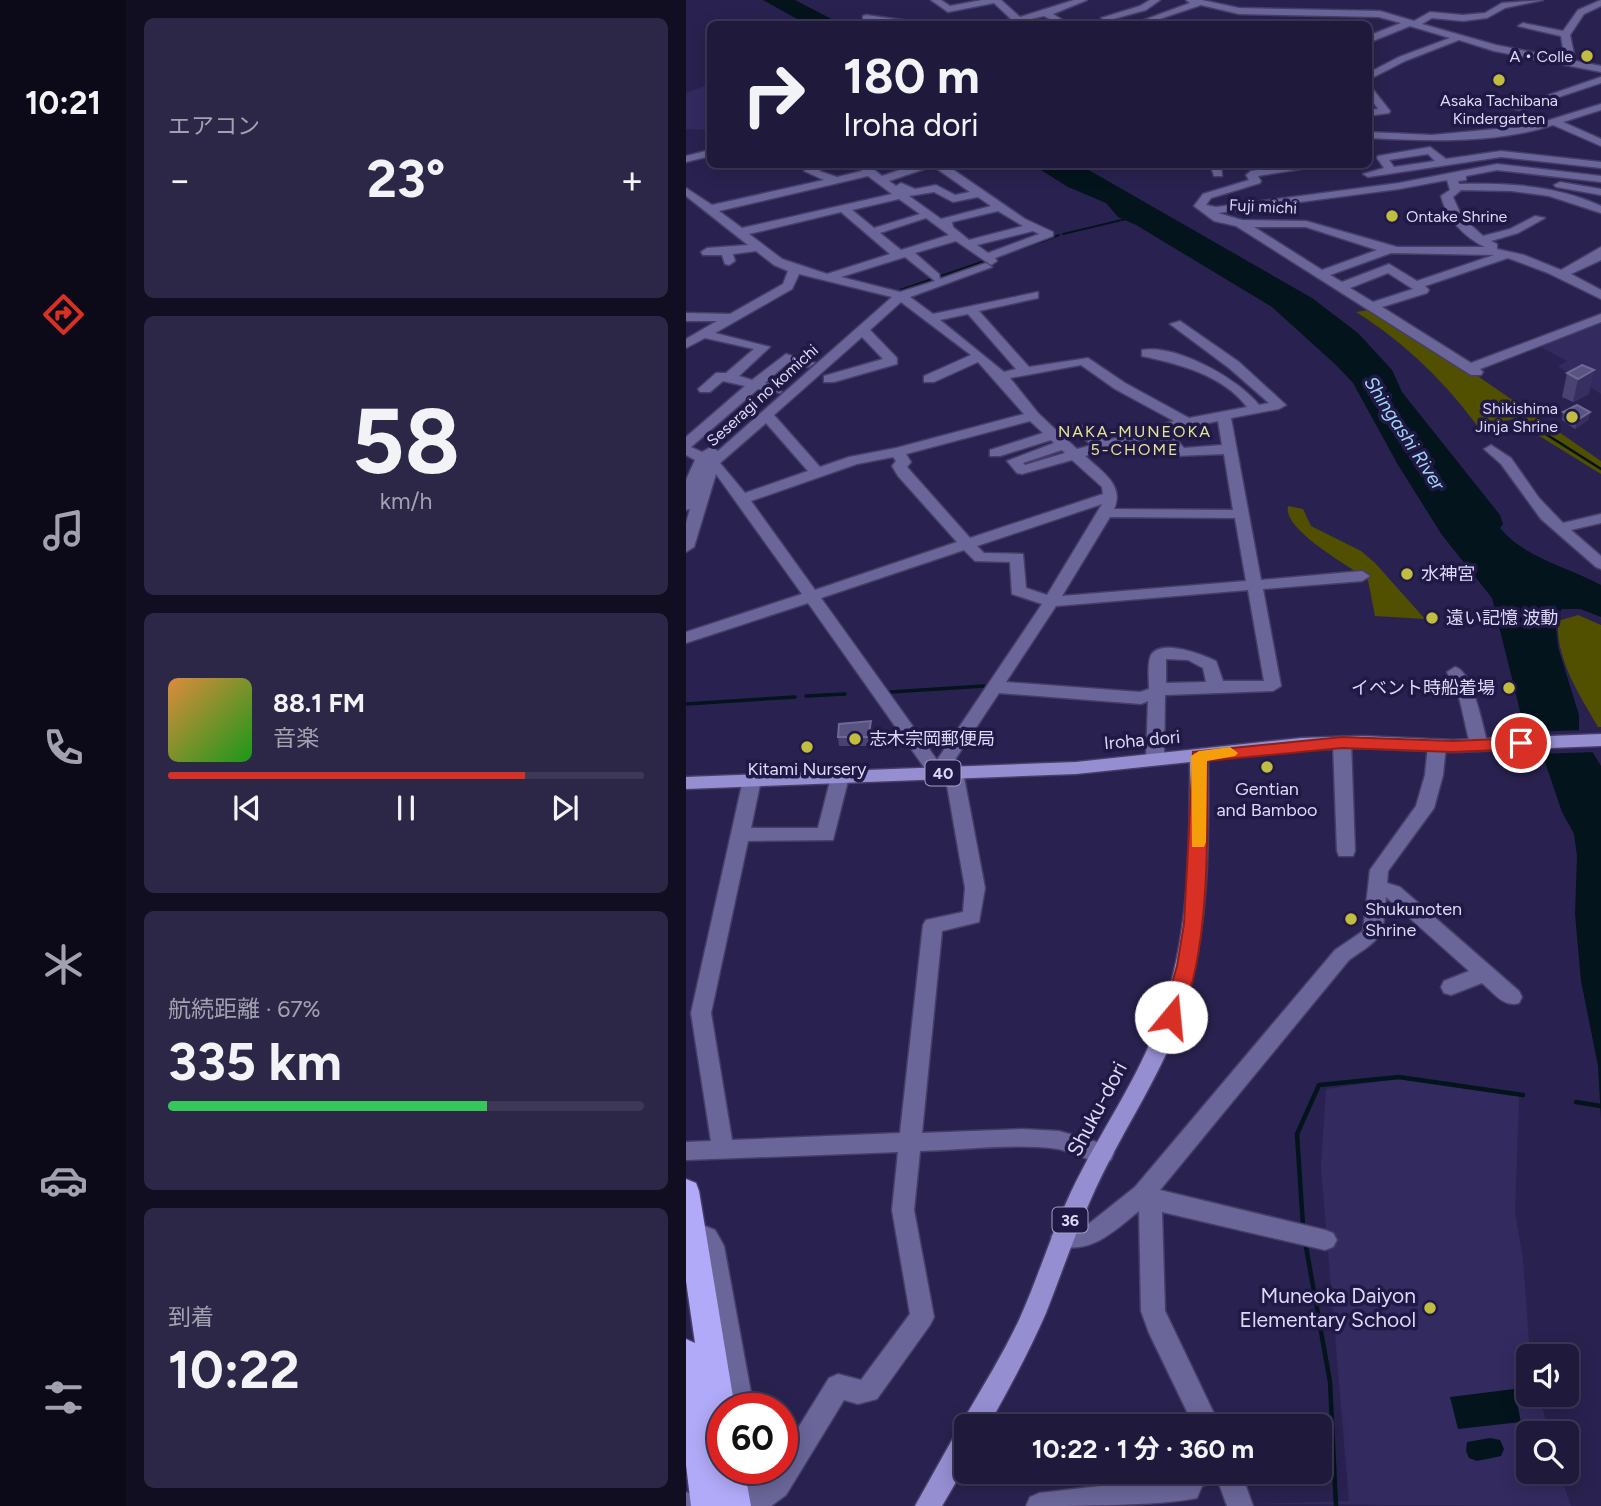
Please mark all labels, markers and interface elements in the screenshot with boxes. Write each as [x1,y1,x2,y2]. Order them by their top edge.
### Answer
text: 180 m [843,46,980,105]
place label: A・Colle [1510,47,1573,66]
marker: A・Colle [1579,48,1595,64]
icon: right [728,49,819,140]
marker: Asaka Tachibana Kindergarten [1491,72,1507,88]
text: 10:21 [25,84,101,122]
place label: Asaka Tachibana Kindergarten [1440,91,1558,128]
text: Iroha dori [843,106,979,144]
text: エアコン [168,112,260,140]
text: 23° [367,148,445,210]
text: − [168,157,192,203]
text: + [620,157,644,203]
street label: Fuji michi [1228,195,1297,218]
place label: Ontake Shrine [1406,207,1508,226]
marker: Ontake Shrine [1384,208,1400,224]
icon: directions [39,290,88,339]
street label: Seseragi no komichi [703,340,822,450]
water label: Shingashi River [1359,372,1450,495]
text: 58 [352,387,460,496]
place label: Shikishima Jinja Shrine [1475,399,1558,436]
marker: Shikishima Jinja Shrine [1564,409,1580,425]
district label: NAKA-MUNEOKA 5-CHOME [1058,422,1212,459]
text: km/h [380,487,432,515]
icon: music [39,506,88,555]
place label: 水神宮 [1421,563,1475,585]
marker: 水神宮 [1399,566,1415,582]
place label: 遠い記憶 波動 [1446,607,1558,629]
marker: 遠い記憶 波動 [1424,610,1440,626]
place label: イベント時船着場 [1351,677,1495,699]
marker: イベント時船着場 [1501,680,1517,696]
text: 88.1 FM [273,687,365,719]
pin [1491,713,1551,773]
icon: phone [39,723,88,772]
text: 音楽 [273,724,319,752]
icon: arrive [1502,724,1540,762]
street label: Iroha dori [1103,726,1181,754]
place label: 志木宗岡郵便局 [869,728,995,750]
marker: 志木宗岡郵便局 [847,731,863,747]
marker: Kitami Nursery [799,739,815,755]
place label: Kitami Nursery [748,758,867,780]
marker: Gentian and Bamboo [1259,759,1275,775]
road number: 40 [926,760,960,786]
place label: Gentian and Bamboo [1216,778,1318,821]
icon: previous [228,789,266,827]
icon: pause [387,789,425,827]
icon: next [546,789,584,827]
place label: Shukunoten Shrine [1365,898,1462,941]
marker: Shukunoten Shrine [1343,911,1359,927]
icon: climate [39,940,88,989]
position arrow [1134,980,1208,1054]
text: 航続距離 · 67% [168,995,321,1023]
text: 335 km [168,1031,342,1093]
street label: Shuku-dori [1061,1057,1132,1160]
icon: car [39,1156,88,1205]
road number: 36 [1052,1208,1088,1232]
place label: Muneoka Daiyon Elementary School [1240,1283,1416,1332]
marker: Muneoka Daiyon Elementary School [1422,1300,1438,1316]
text: 到着 [168,1303,214,1331]
text: 10:22 [168,1339,300,1401]
map controls [1516,1344,1579,1484]
button: sound [1516,1344,1579,1407]
icon: filters [39,1373,88,1422]
speed limit sign: 60 [707,1393,798,1484]
button: search [1516,1421,1579,1484]
text: 10:22 · 1 分 · 360 m [1032,1433,1254,1465]

